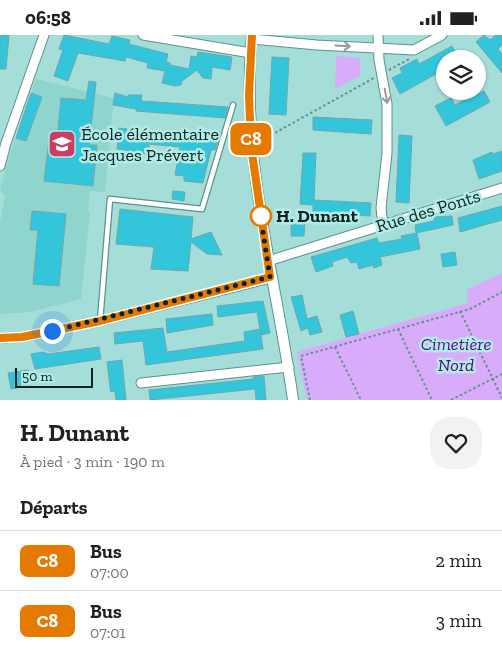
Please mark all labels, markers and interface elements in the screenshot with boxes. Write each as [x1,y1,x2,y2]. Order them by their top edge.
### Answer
text: 06:58 [25,6,71,29]
one-way arrow [334,42,350,51]
map controls [436,50,486,100]
button: layers [436,50,486,100]
one-way arrow [381,88,391,104]
place label: École élémentaire Jacques Prévert [81,123,219,166]
line badge: C8 [228,123,274,155]
text: C8 [240,128,262,150]
school or university icon: École élémentaire Jacques Prévert [47,129,77,159]
street label: Rue des Ponts [373,185,483,237]
marker: H. Dunant [250,205,272,227]
place label: H. Dunant [276,205,359,227]
your location [40,319,65,344]
park label: Cimetière Nord [421,333,491,376]
scale bar [15,365,92,388]
text: 50 m [22,368,53,385]
button: heart [430,417,482,469]
text: H. Dunant [20,418,129,447]
text: À pied · 3 min · 190 m [20,452,165,471]
text: Départs [20,496,88,519]
text: Bus [90,540,122,563]
text: 2 min [435,549,482,572]
text: C8 [37,550,58,572]
text: 07:00 [90,563,129,582]
text: Bus [90,600,122,623]
text: 3 min [436,609,482,632]
text: C8 [37,610,58,632]
text: 07:01 [90,623,126,642]

